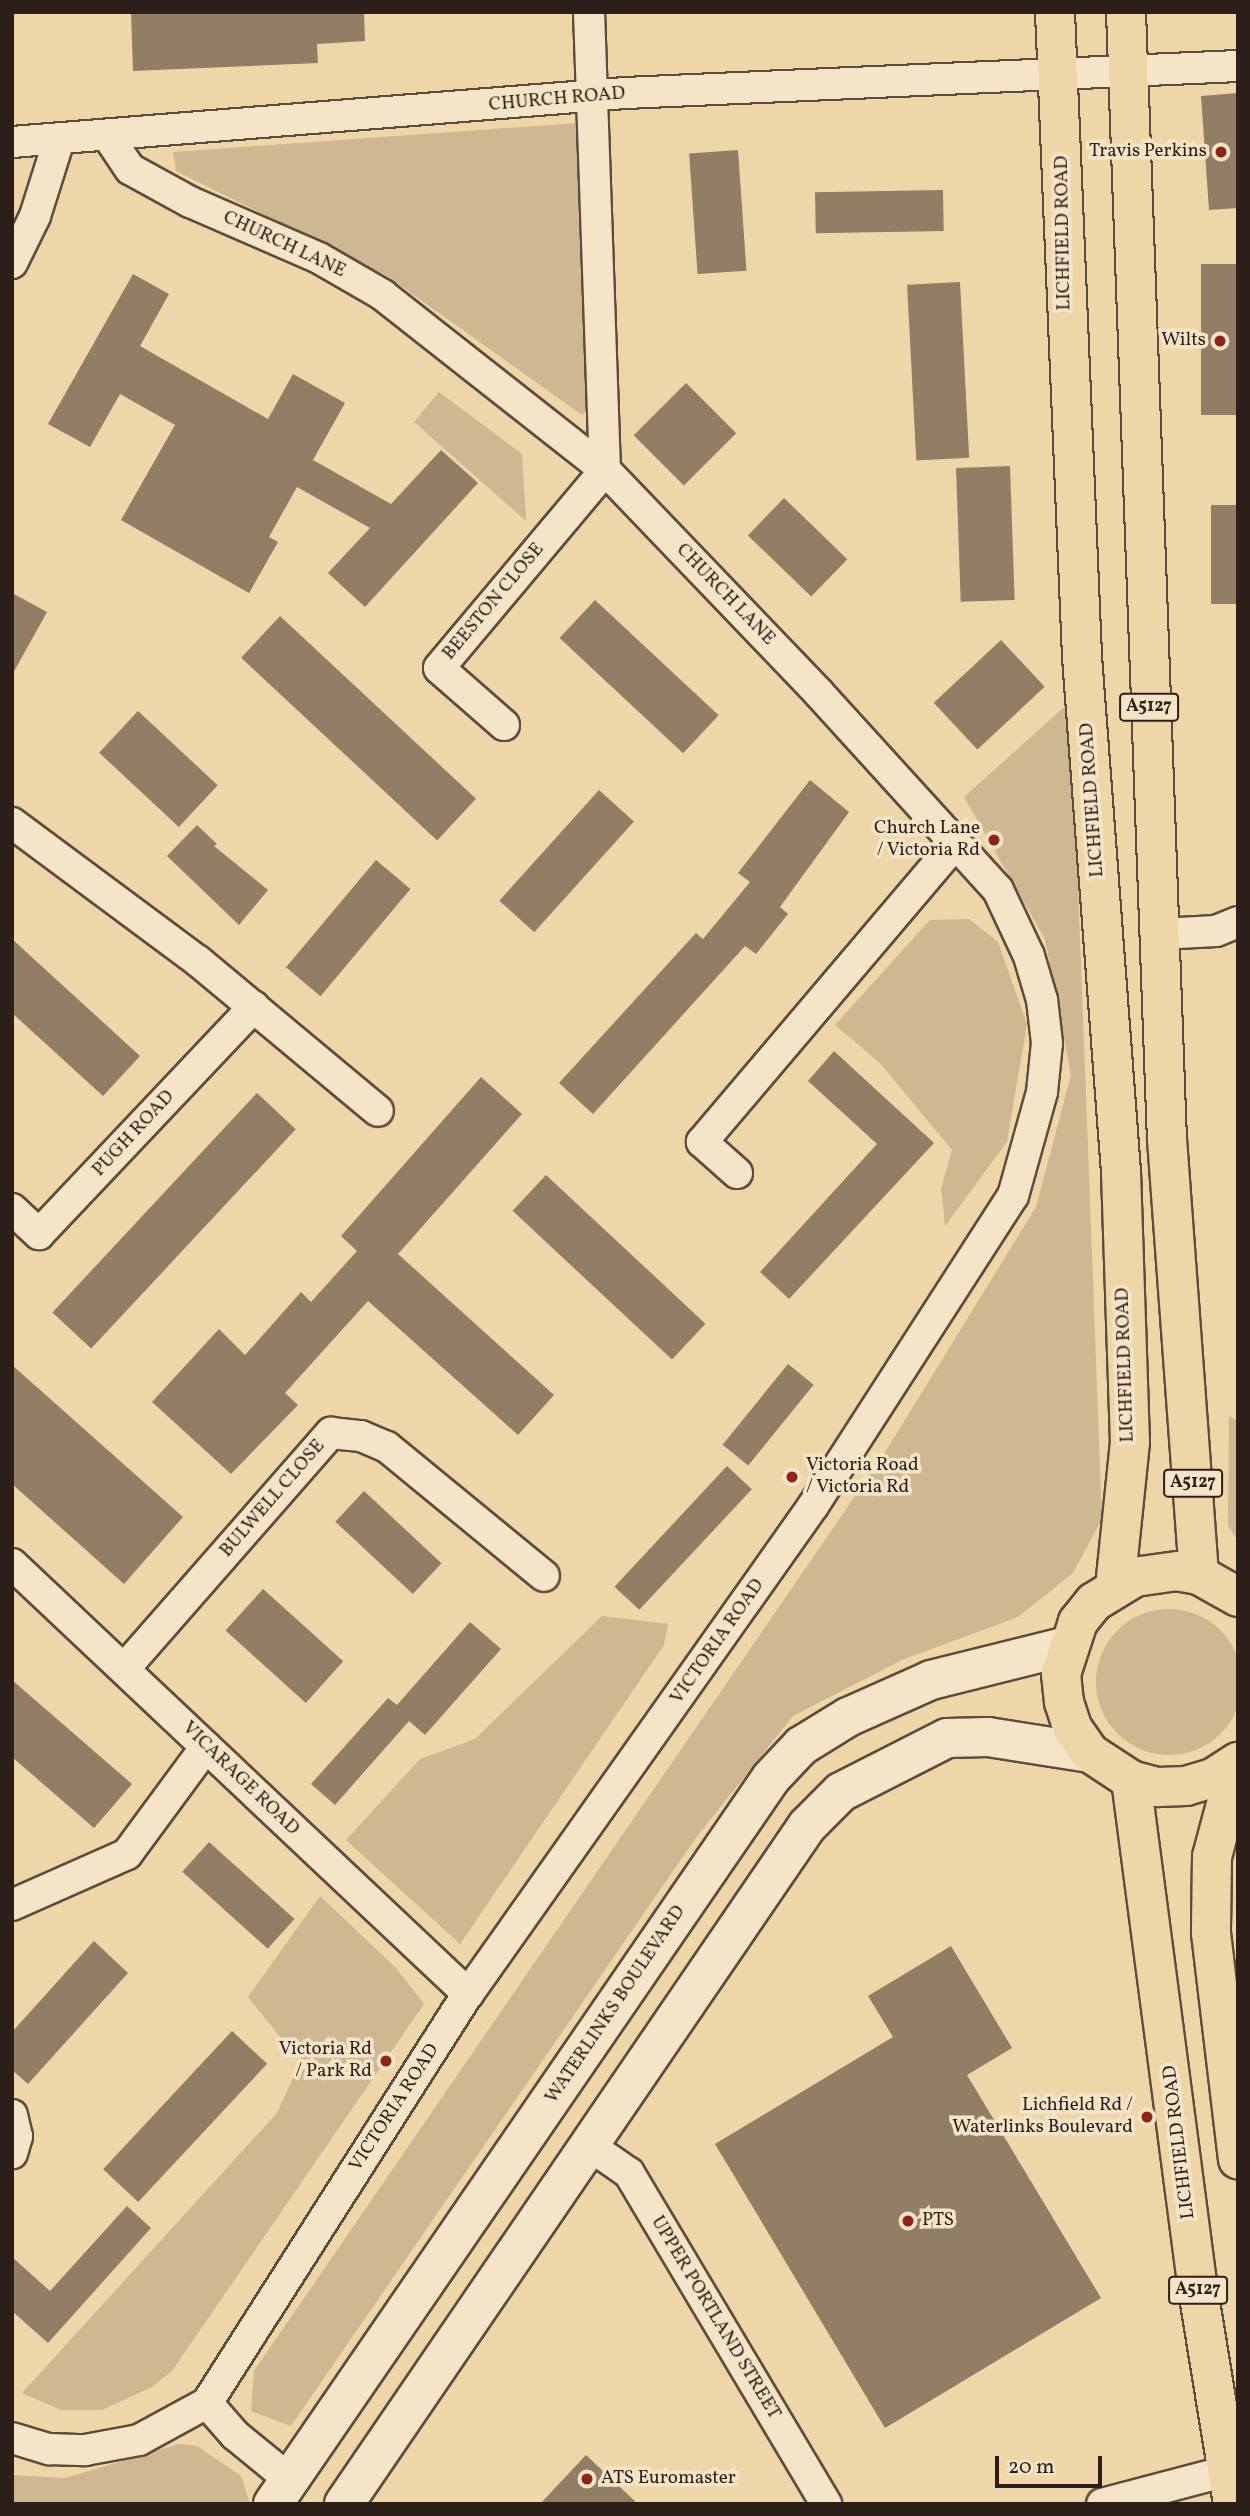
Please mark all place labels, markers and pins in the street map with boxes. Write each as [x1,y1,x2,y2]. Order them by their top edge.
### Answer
place label: Travis Perkins [1089,141,1207,163]
marker: Travis Perkins [1213,144,1229,160]
place label: Wilts [1161,330,1206,352]
marker: Wilts [1212,333,1228,349]
place label: Church Lane / Victoria Rd [874,818,980,862]
marker: Church Lane / Victoria Rd [986,832,1002,848]
place label: Victoria Road / Victoria Rd [806,1455,919,1499]
marker: Victoria Road / Victoria Rd [784,1469,800,1485]
place label: Victoria Rd / Park Rd [279,2039,372,2083]
marker: Victoria Rd / Park Rd [378,2053,394,2069]
place label: Lichfield Rd / Waterlinks Boulevard [952,2095,1133,2139]
marker: Lichfield Rd / Waterlinks Boulevard [1139,2109,1155,2125]
place label: PTS [922,2210,954,2232]
marker: PTS [900,2213,916,2229]
place label: ATS Euromaster [601,2468,736,2490]
marker: ATS Euromaster [579,2471,595,2487]

